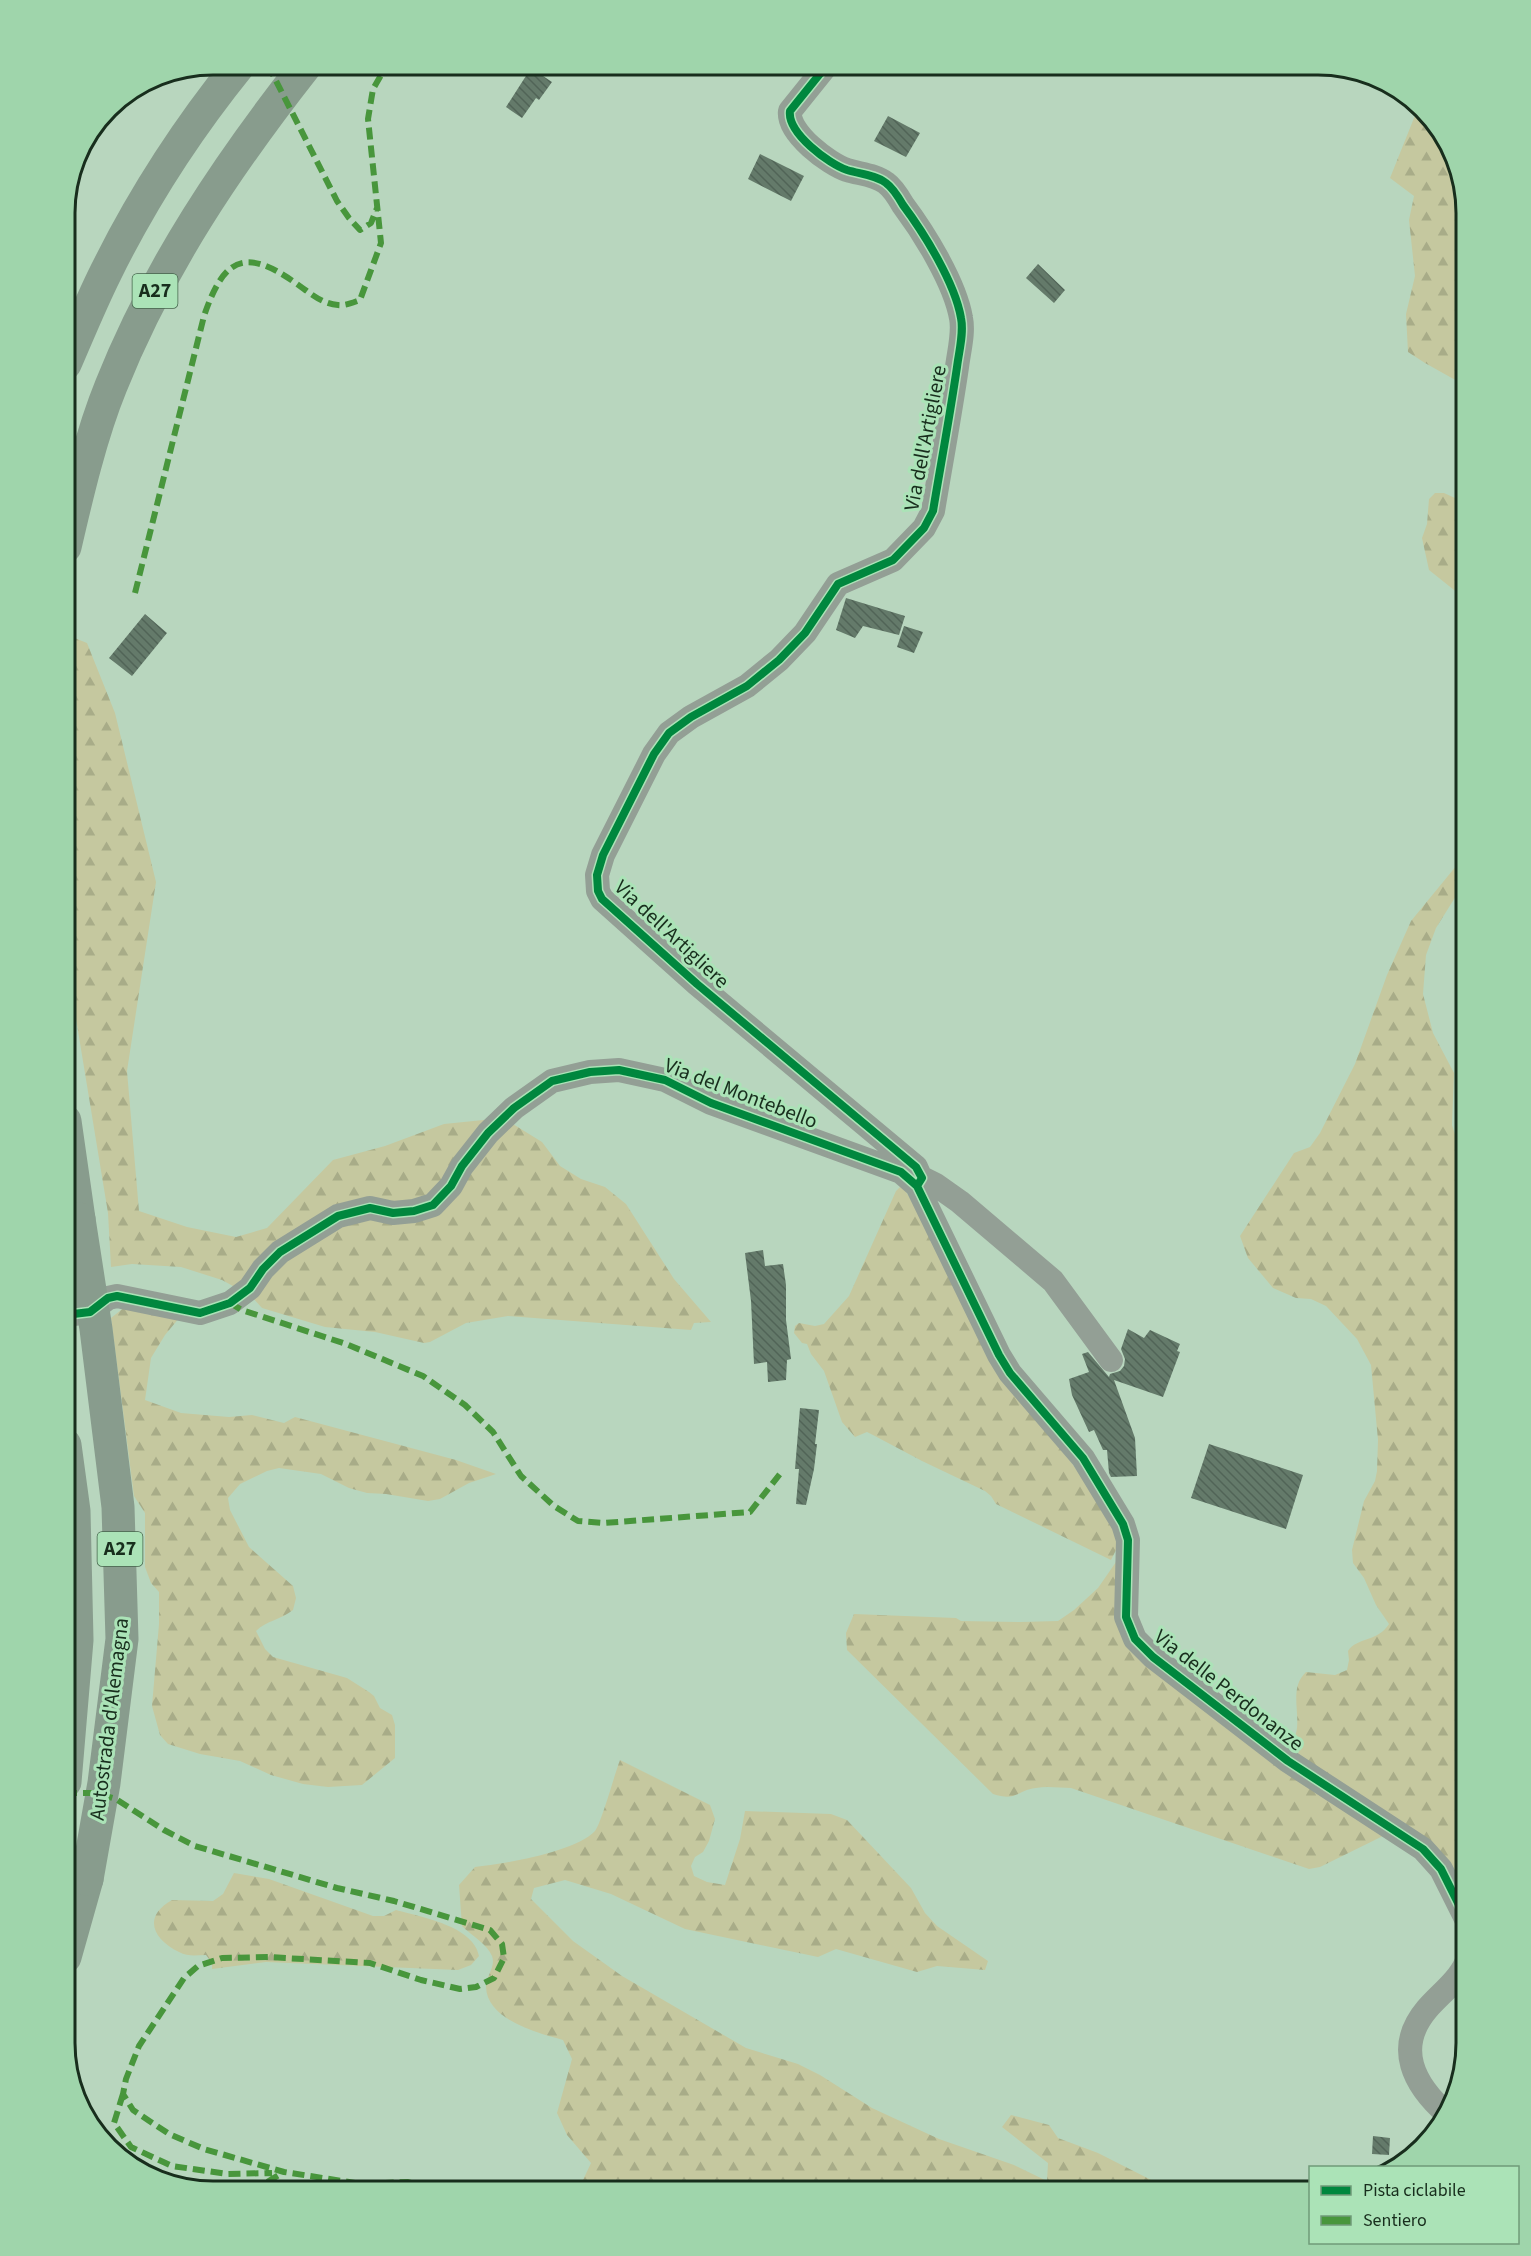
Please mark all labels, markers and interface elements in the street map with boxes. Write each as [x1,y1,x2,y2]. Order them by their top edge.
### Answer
road number: A27 [132,274,178,308]
street label: Via dell'Artigliere [896,363,954,513]
street label: Via dell'Artigliere [608,873,736,995]
street label: Via del Montebello [660,1050,822,1136]
road number: A27 [98,1532,142,1566]
street label: Autostrada d'Alemagna [82,1616,136,1822]
street label: Via delle Perdonanze [1148,1622,1310,1758]
legend [1309,2166,1519,2244]
text: Pista ciclabile [1363,2178,1466,2203]
text: Sentiero [1363,2208,1427,2233]

